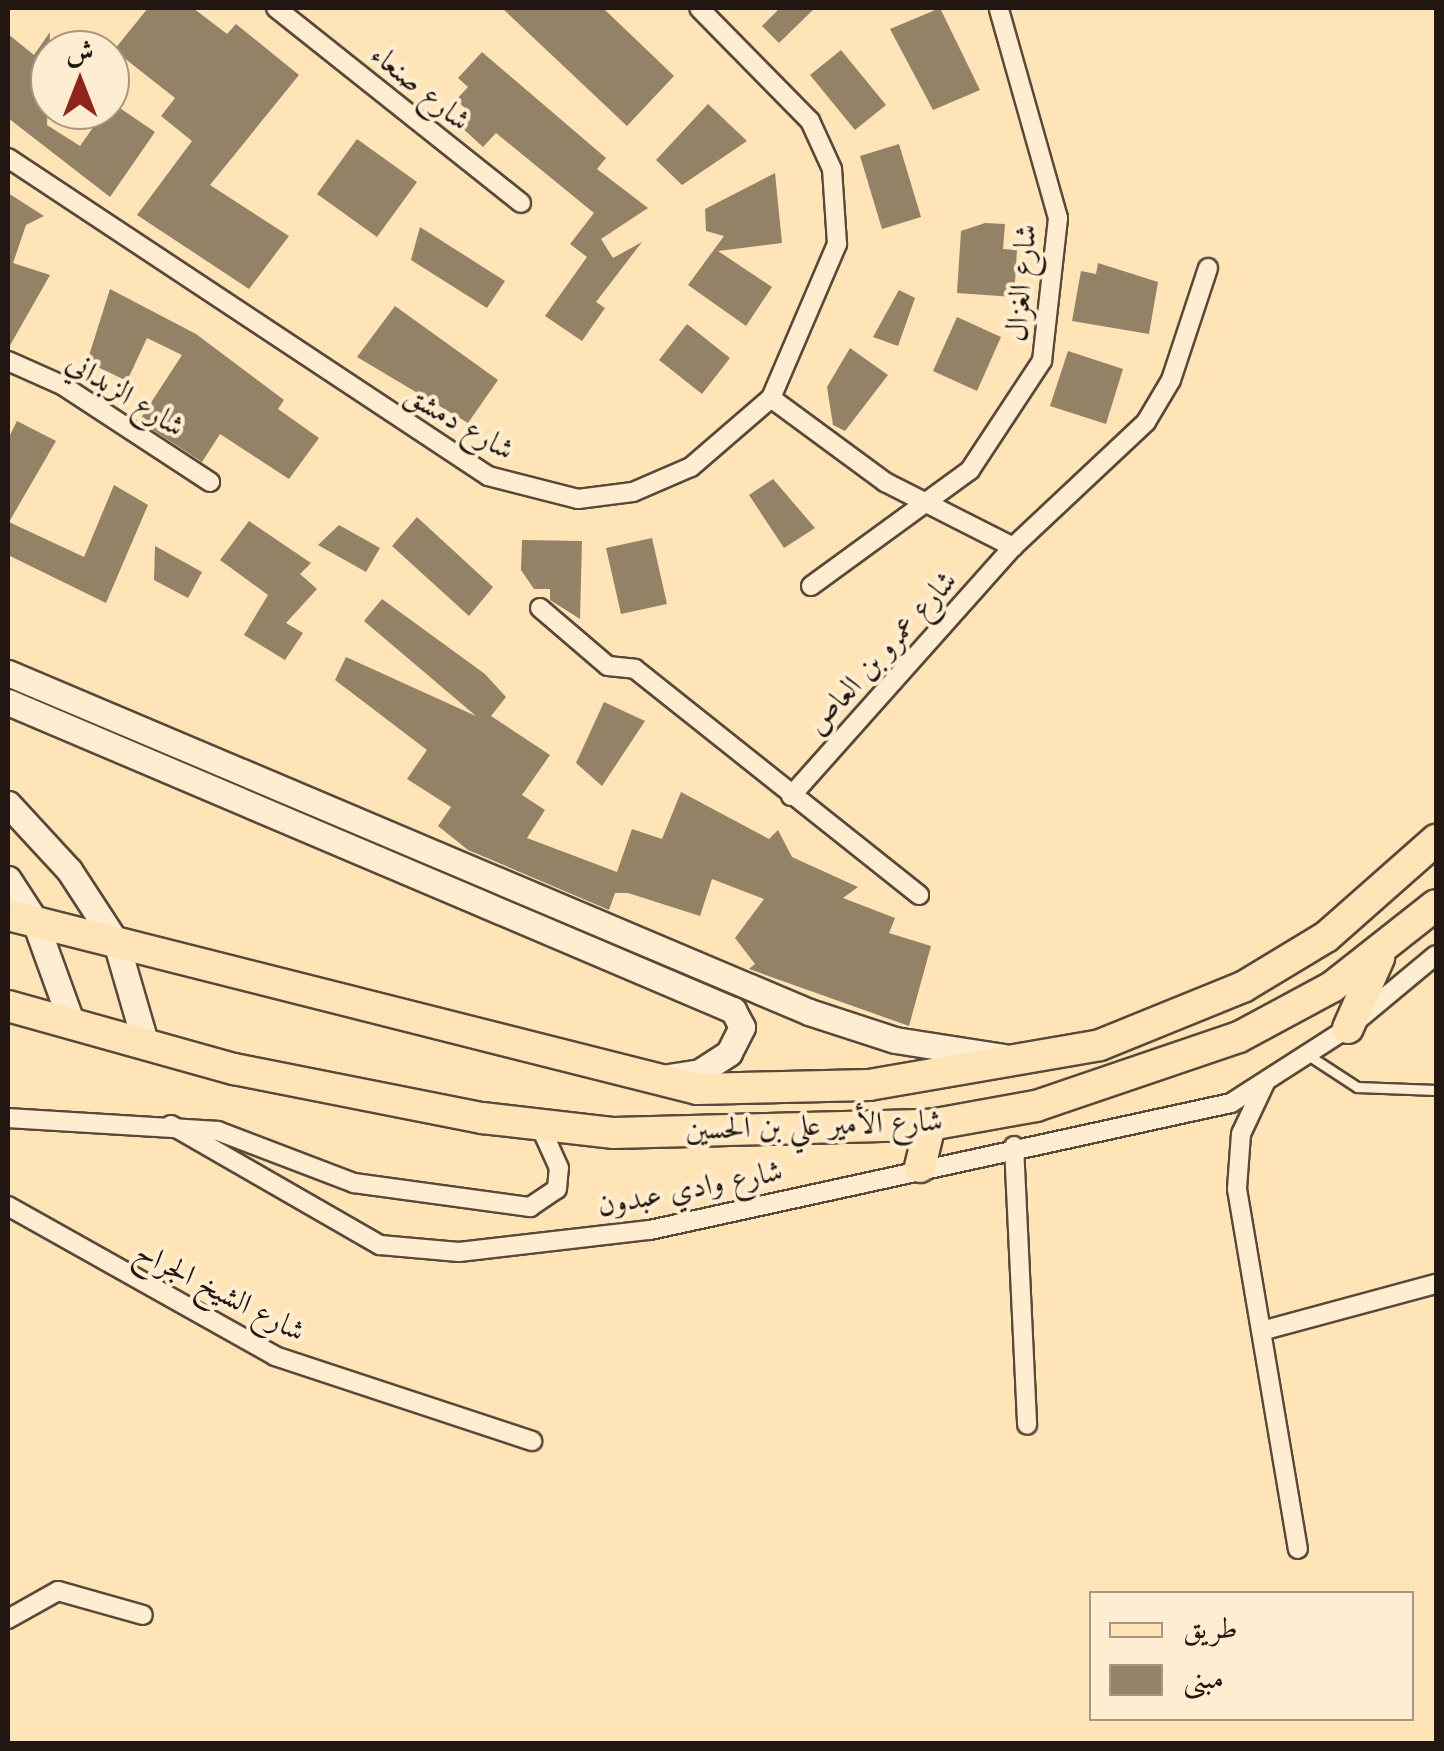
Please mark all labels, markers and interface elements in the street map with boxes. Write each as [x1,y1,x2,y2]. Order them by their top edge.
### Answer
north arrow [30,30,130,130]
text: ش [66,33,94,71]
street label: شارع صنعاء [363,37,477,139]
street label: شارع الغزال [999,223,1045,343]
street label: شارع الزبداني [59,345,191,445]
street label: شارع دمشق [398,377,520,469]
street label: شارع عمرو بن العاص [799,564,965,742]
street label: شارع الأمير علي بن الحسين [685,1104,943,1148]
street label: شارع وادي عبدون [594,1153,786,1225]
street label: شارع الشيخ الجراح [129,1234,311,1350]
legend [1089,1591,1414,1721]
text: طريق [1183,1608,1238,1649]
text: مبنى [1183,1658,1224,1699]

